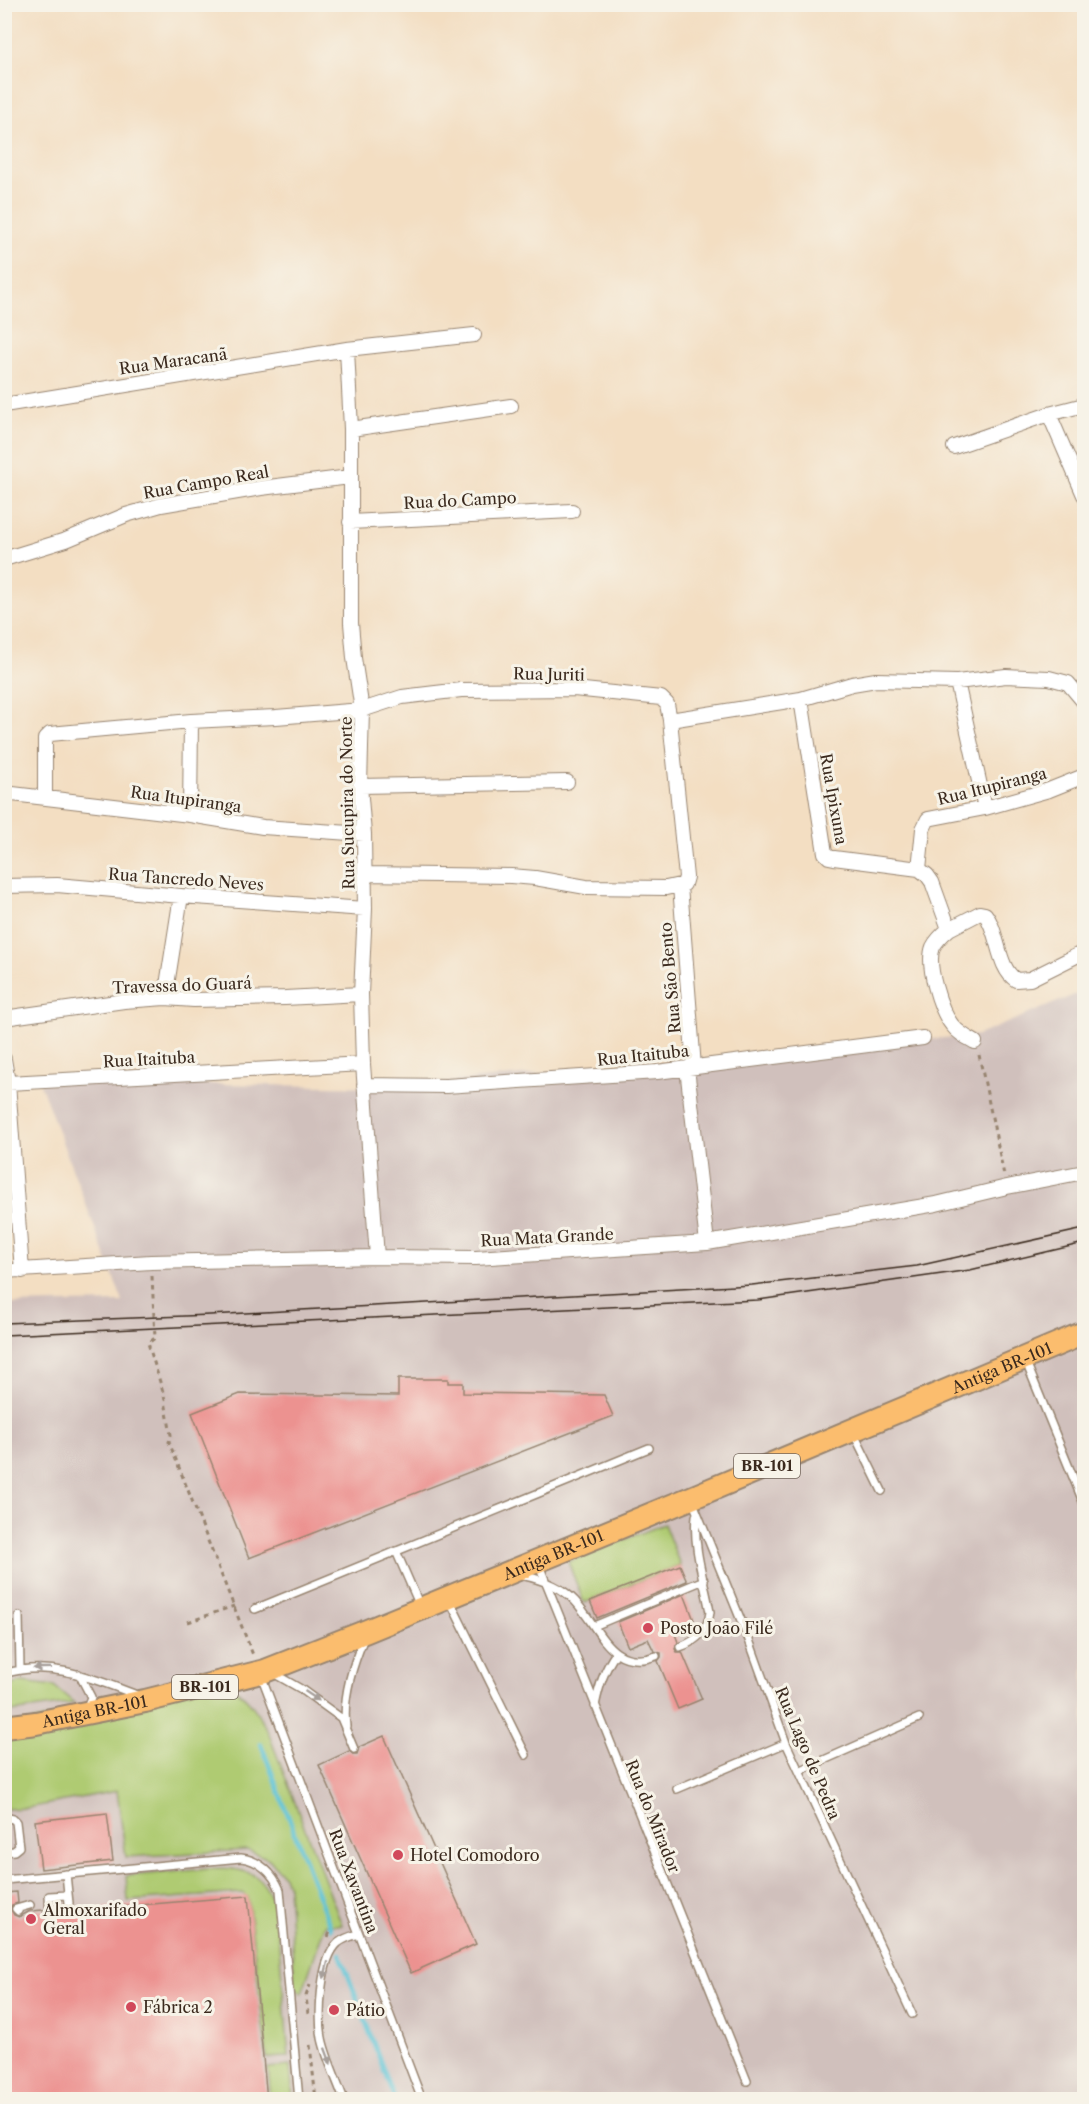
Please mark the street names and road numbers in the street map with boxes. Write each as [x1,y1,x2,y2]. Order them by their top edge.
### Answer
street label: Rua Maracanã [118,343,229,378]
street label: Rua Campo Real [142,461,271,503]
street label: Rua do Campo [403,487,517,513]
street label: Rua Juriti [513,663,585,685]
street label: Rua Sucupira do Norte [335,716,359,890]
street label: Rua Ipixuna [816,752,852,847]
street label: Rua Itupiranga [935,763,1049,809]
street label: Rua Itupiranga [129,781,243,817]
street label: Rua Tancredo Neves [108,864,264,894]
street label: Rua São Bento [655,921,685,1035]
street label: Travessa do Guará [112,973,253,997]
street label: Rua Itaituba [596,1040,691,1070]
street label: Rua Itaituba [102,1047,196,1071]
street label: Rua Mata Grande [480,1224,614,1250]
street label: Antiga BR-101 [948,1337,1055,1398]
road number: BR-101 [734,1454,800,1478]
street label: Antiga BR-101 [499,1525,607,1584]
road number: BR-101 [172,1675,238,1699]
street label: Rua Lago de Pedra [771,1684,845,1823]
street label: Antiga BR-101 [39,1691,149,1732]
street label: Rua do Mirador [621,1756,685,1876]
street label: Rua Xavantina [325,1826,383,1936]

